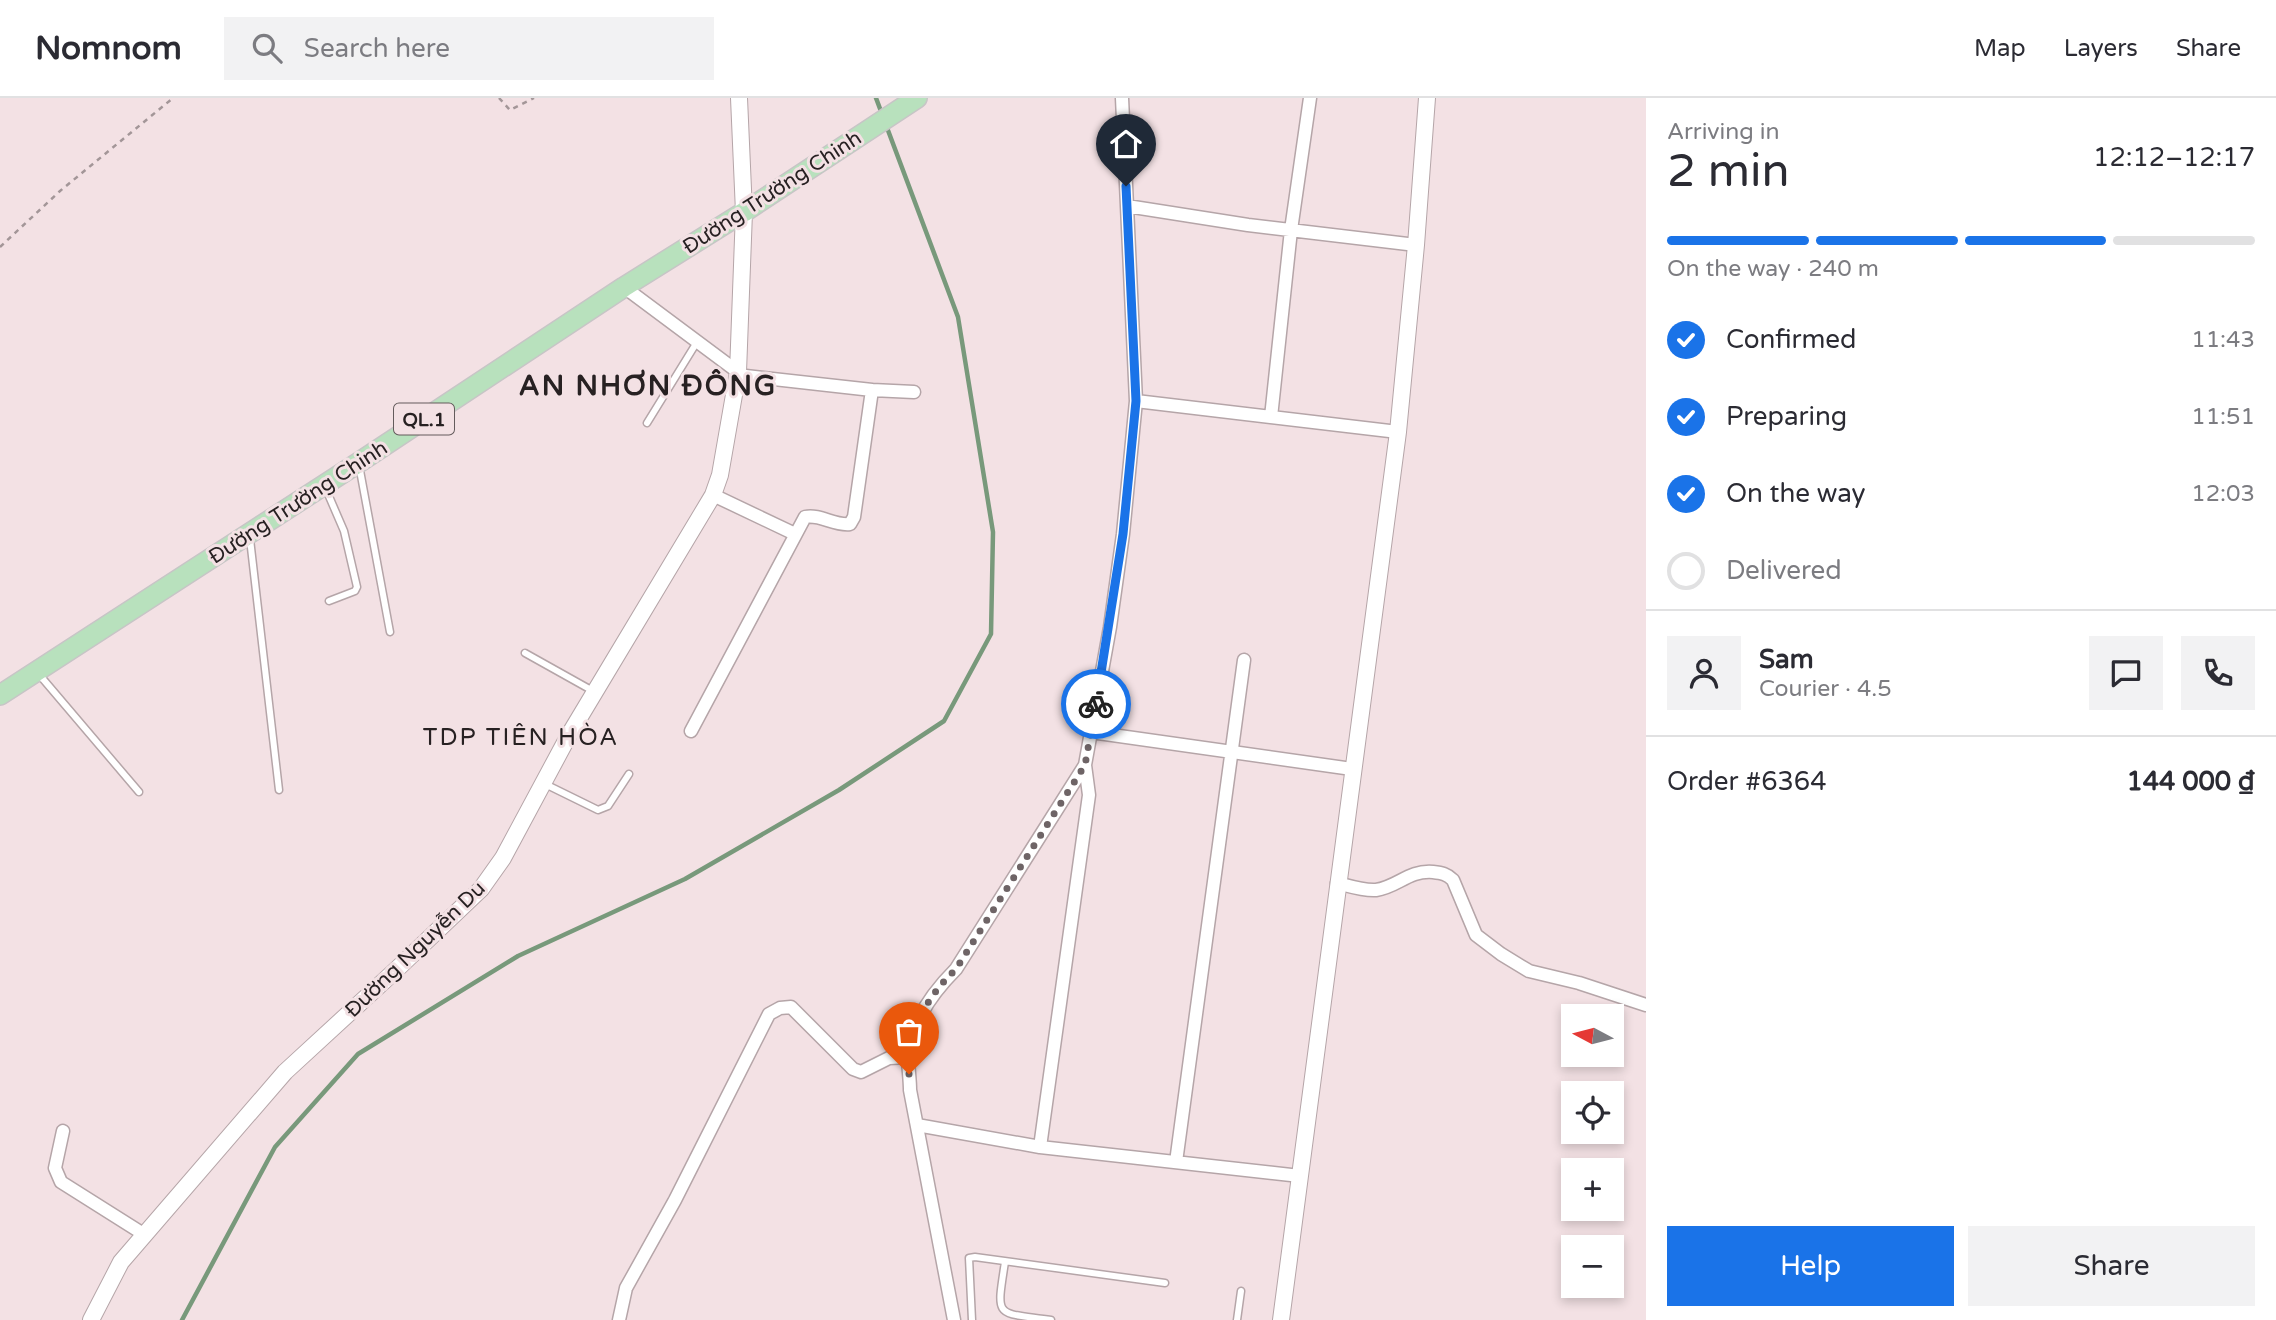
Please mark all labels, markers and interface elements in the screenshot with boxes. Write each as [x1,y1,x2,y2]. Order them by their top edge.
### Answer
search box [224,17,714,80]
text: Nomnom [35,29,182,68]
icon: search [248,29,286,67]
text: Search here [304,33,450,64]
text: Map [1974,34,2026,63]
text: Layers [2064,34,2138,63]
text: Share [2176,34,2241,63]
pin [1096,114,1156,186]
text: Arriving in [1667,118,1780,146]
street label: Đường Trường Chinh [678,125,866,260]
icon: home [1107,125,1145,163]
text: 12:12–12:17 [2093,142,2255,173]
text: 2 min [1667,144,1790,199]
text: On the way · 240 m [1667,255,1879,283]
icon: check [1667,321,1705,359]
text: Confirmed [1726,324,1856,355]
text: 11:43 [2191,326,2255,354]
district label: AN NHƠN ĐÔNG [519,369,777,403]
icon: check [1667,398,1705,436]
text: Preparing [1726,401,1847,432]
text: 11:51 [2191,403,2255,431]
road number: QL.1 [394,404,454,434]
street label: Đường Trường Chinh [204,435,392,570]
icon: check [1667,475,1705,513]
text: On the way [1726,478,1866,509]
text: 12:03 [2191,480,2255,508]
text: Delivered [1726,555,1842,586]
button: person [1667,636,1741,710]
button: chat [2089,636,2163,710]
button: phone [2181,636,2255,710]
text: Sam [1759,644,1814,675]
courier [1061,669,1131,739]
text: Courier · 4.5 [1759,675,1892,703]
icon: bike [1077,685,1115,723]
district label: TDP TIÊN HÒA [423,722,619,752]
text: Order #6364 [1667,766,1827,797]
text: 144 000 ₫ [2126,766,2255,797]
street label: Đường Nguyễn Du [340,876,491,1023]
pin [879,1002,939,1074]
north arrow [1561,1004,1624,1068]
map controls [1561,1004,1624,1298]
icon: bag [890,1013,928,1051]
button: locate [1561,1081,1624,1144]
button: + [1561,1158,1624,1221]
button: Help [1667,1226,1954,1306]
button: Share [1968,1226,2255,1306]
button: − [1561,1235,1624,1298]

